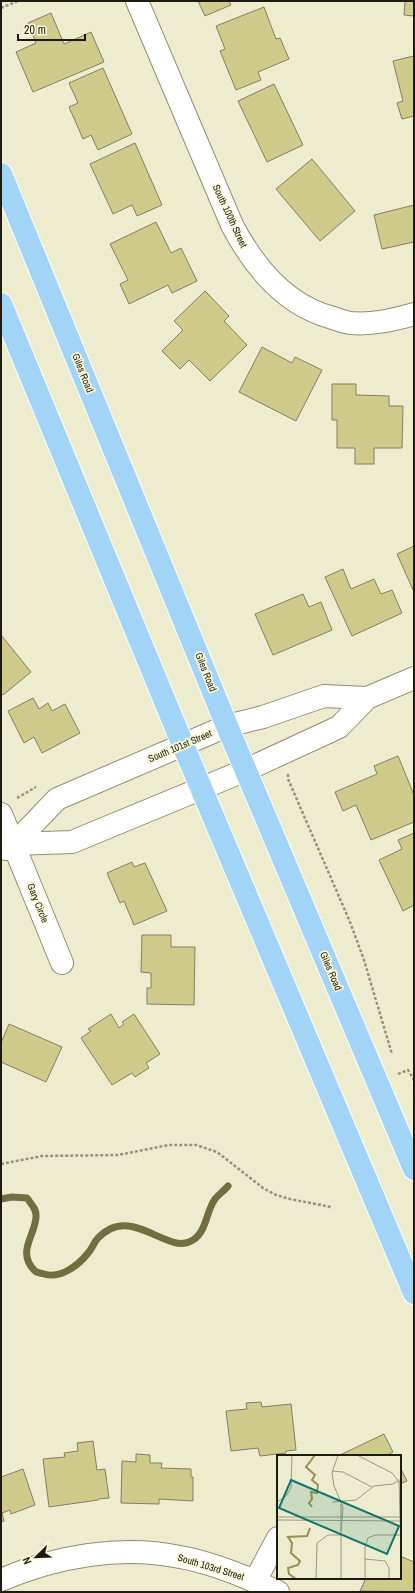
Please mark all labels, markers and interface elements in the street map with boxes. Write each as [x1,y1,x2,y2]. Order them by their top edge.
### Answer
scale bar [18,16,85,42]
text: 20 m [24,22,46,38]
street label: South 100th Street [210,182,251,250]
street label: Giles Road [69,352,97,394]
street label: Giles Road [192,651,220,693]
street label: South 101st Street [146,726,214,765]
street label: Gary Circle [24,881,52,925]
street label: Giles Road [317,950,345,992]
inset map [277,1455,401,1579]
north arrow [16,1537,56,1577]
street label: South 103rd Street [176,1551,247,1583]
text: N [19,1555,35,1567]

